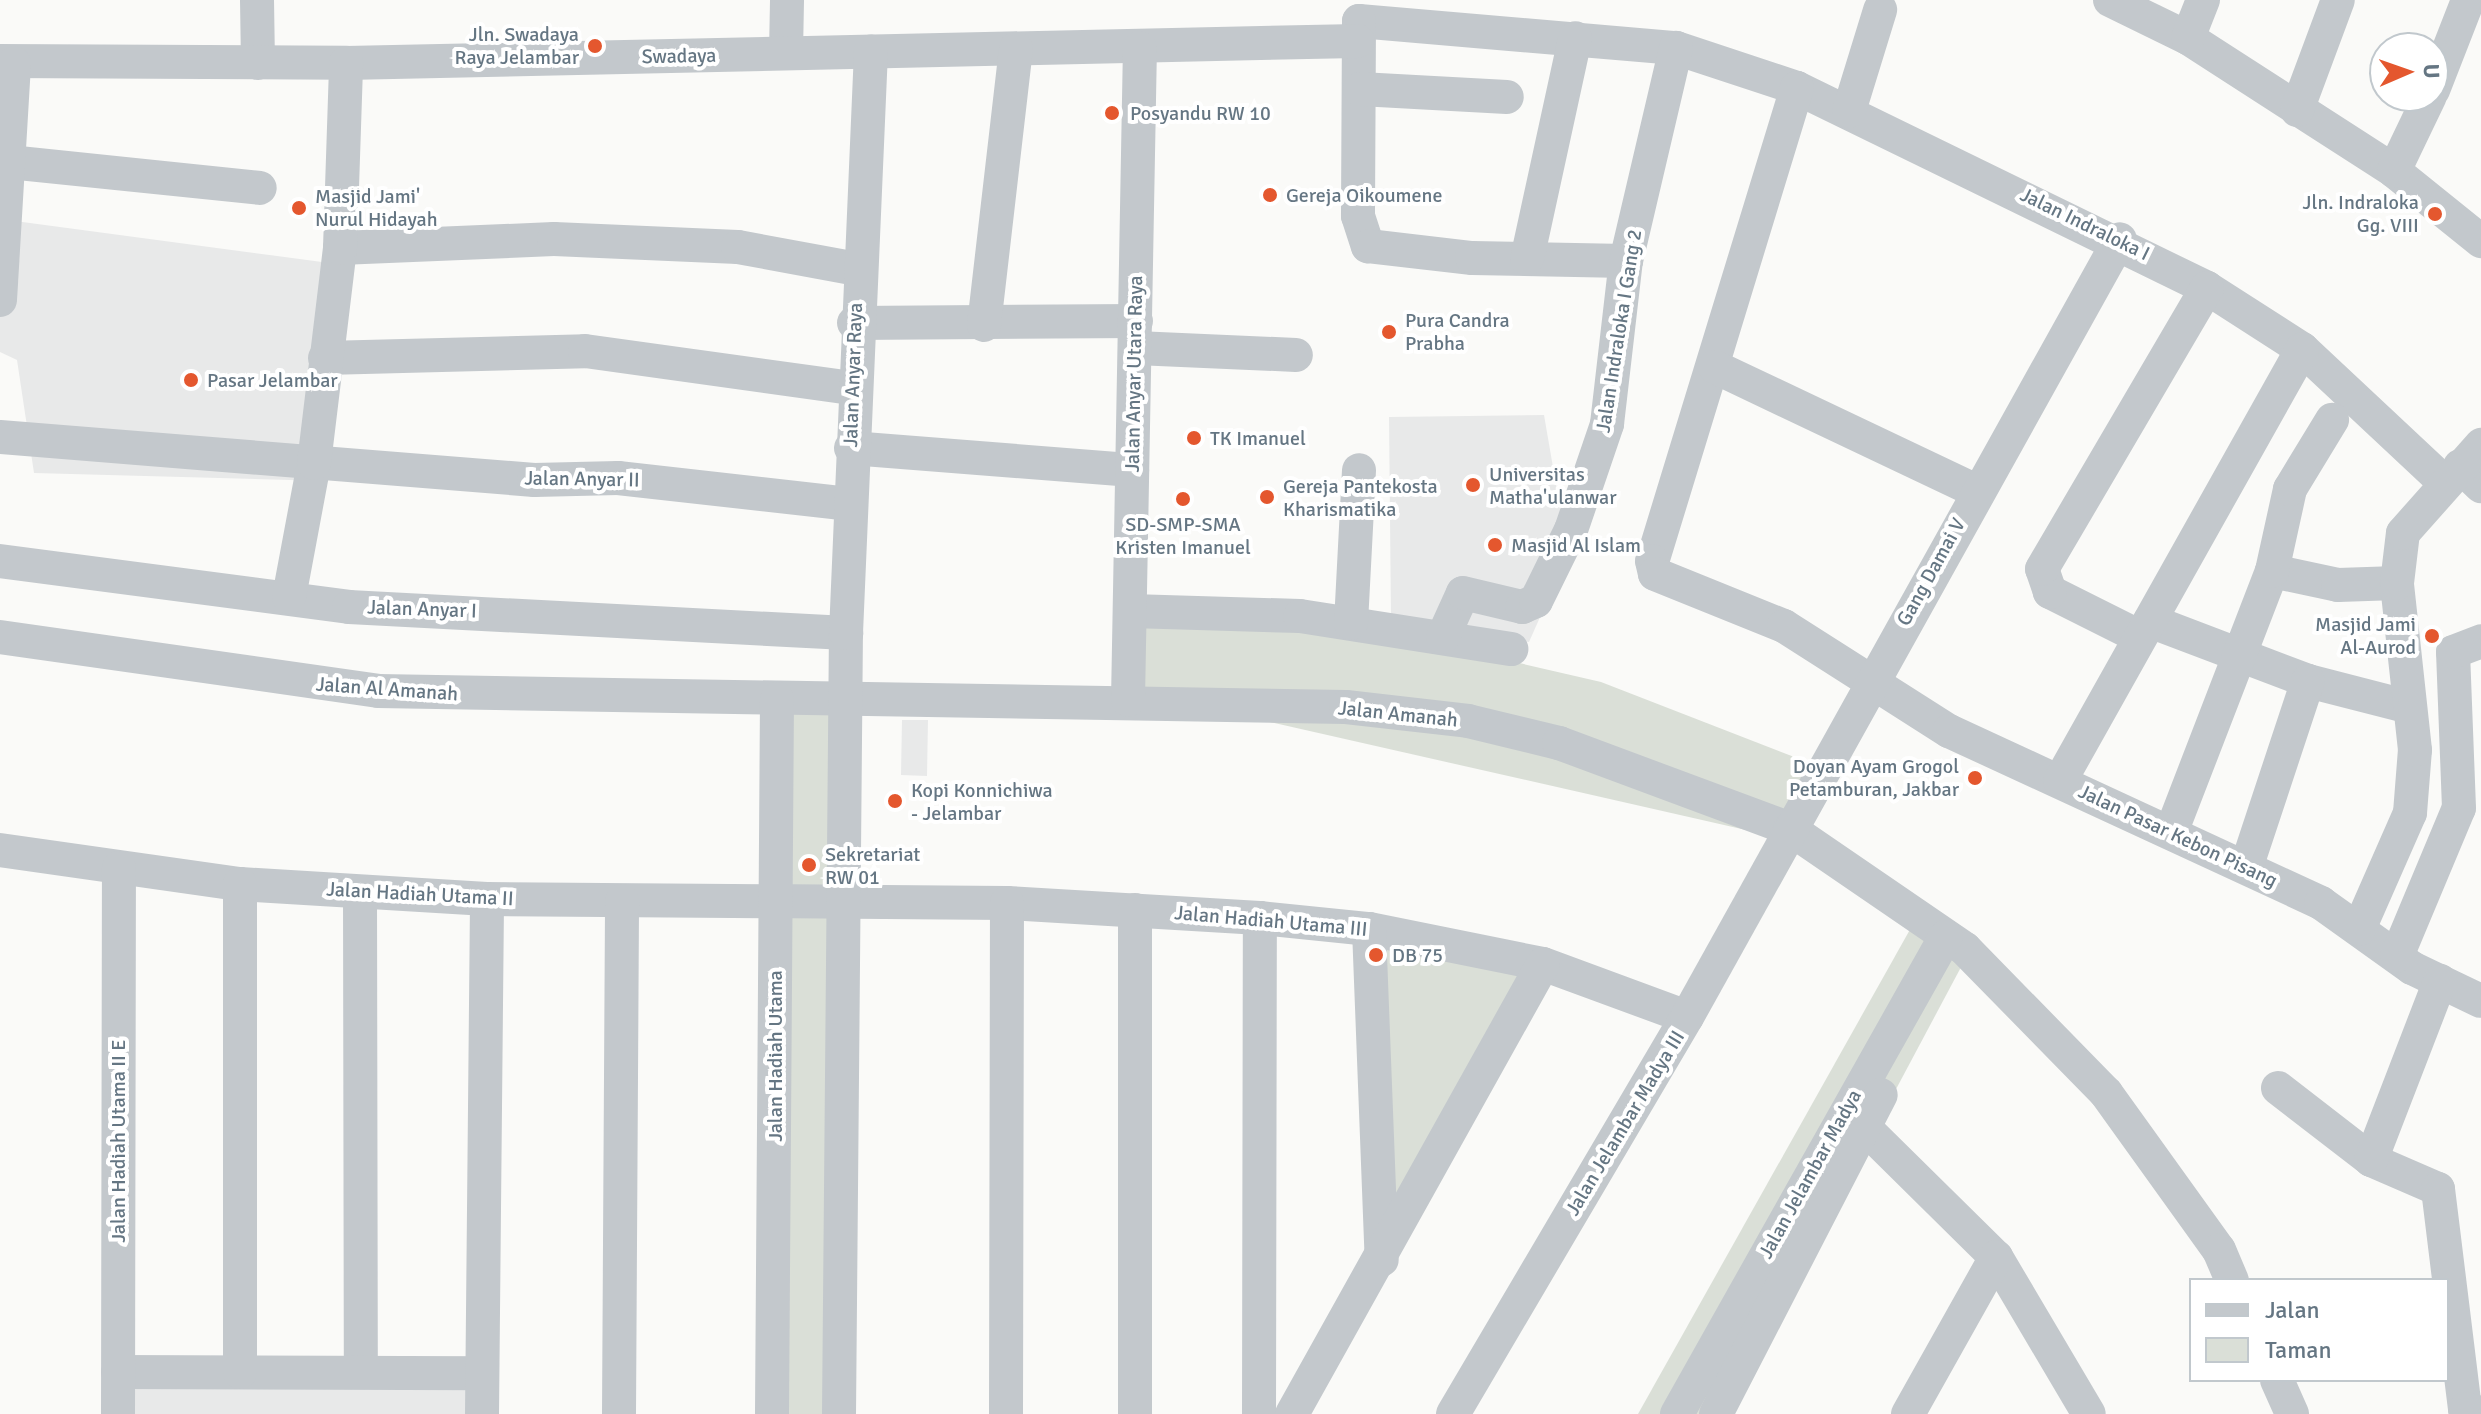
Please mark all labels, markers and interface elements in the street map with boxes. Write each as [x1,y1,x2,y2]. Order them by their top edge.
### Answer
place label: Jln. Swadaya Raya Jelambar [455,22,579,69]
north arrow [2369,32,2449,112]
marker: Jln. Swadaya Raya Jelambar [586,37,604,55]
street label: Swadaya [641,43,717,69]
text: U [2418,63,2445,79]
place label: Posyandu RW 10 [1130,101,1271,125]
marker: Posyandu RW 10 [1101,102,1123,124]
street label: Jalan Indraloka I [2016,182,2154,266]
place label: Gereja Oikoumene [1286,183,1442,207]
place label: Masjid Jami' Nurul Hidayah [315,184,438,231]
marker: Gereja Oikoumene [1261,186,1279,204]
place label: Jln. Indraloka Gg. VIII [2303,190,2419,237]
marker: Masjid Jami' Nurul Hidayah [290,199,308,217]
marker: Jln. Indraloka Gg. VIII [2426,205,2444,223]
street label: Jalan Indraloka I Gang 2 [1591,228,1647,434]
street label: Jalan Anyar Utara Raya [1120,275,1148,473]
street label: Jalan Anyar Raya [838,302,868,448]
place label: Pura Candra Prabha [1405,308,1510,355]
marker: Pura Candra Prabha [1380,323,1398,341]
place label: Pasar Jelambar [207,368,338,392]
marker: Pasar Jelambar [182,371,200,389]
place label: TK Imanuel [1210,426,1306,450]
marker: TK Imanuel [1185,429,1203,447]
place label: Universitas Matha'ulanwar [1489,462,1617,509]
street label: Jalan Anyar II [524,466,640,492]
place label: Gereja Pantekosta Kharismatika [1283,474,1438,521]
marker: Universitas Matha'ulanwar [1464,476,1482,494]
marker: Gereja Pantekosta Kharismatika [1258,488,1276,506]
marker: SD-SMP-SMA Kristen Imanuel [1174,490,1192,508]
place label: SD-SMP-SMA Kristen Imanuel [1115,512,1251,559]
street label: Gang Damai V [1892,514,1970,630]
place label: Masjid Al Islam [1511,533,1641,557]
marker: Masjid Al Islam [1486,536,1504,554]
street label: Jalan Anyar I [367,595,477,623]
place label: Masjid Jami Al-Aurod [2315,612,2416,659]
marker: Masjid Jami Al-Aurod [2423,627,2441,645]
street label: Jalan Al Amanah [315,672,459,706]
street label: Jalan Amanah [1337,696,1459,732]
place label: Doyan Ayam Grogol Petamburan, Jakbar [1789,754,1959,801]
marker: Doyan Ayam Grogol Petamburan, Jakbar [1966,769,1984,787]
place label: Kopi Konnichiwa - Jelambar [911,778,1053,825]
street label: Jalan Pasar Kebon Pisang [2075,779,2281,893]
marker: Kopi Konnichiwa - Jelambar [886,792,904,810]
place label: Sekretariat RW 01 [825,842,920,889]
marker: Sekretariat RW 01 [800,856,818,874]
street label: Jalan Hadiah Utama II [326,877,514,911]
street label: Jalan Hadiah Utama III [1174,901,1368,941]
place label: DB 75 [1392,943,1443,967]
marker: DB 75 [1367,946,1385,964]
street label: Jalan Hadiah Utama [763,970,787,1142]
street label: Jalan Jelambar Madya III [1560,1026,1690,1220]
street label: Jalan Hadiah Utama II E [106,1039,130,1243]
street label: Jalan Jelambar Madya [1754,1085,1866,1263]
legend [2189,1278,2449,1382]
text: Jalan [2265,1295,2320,1325]
text: Taman [2265,1335,2332,1365]

